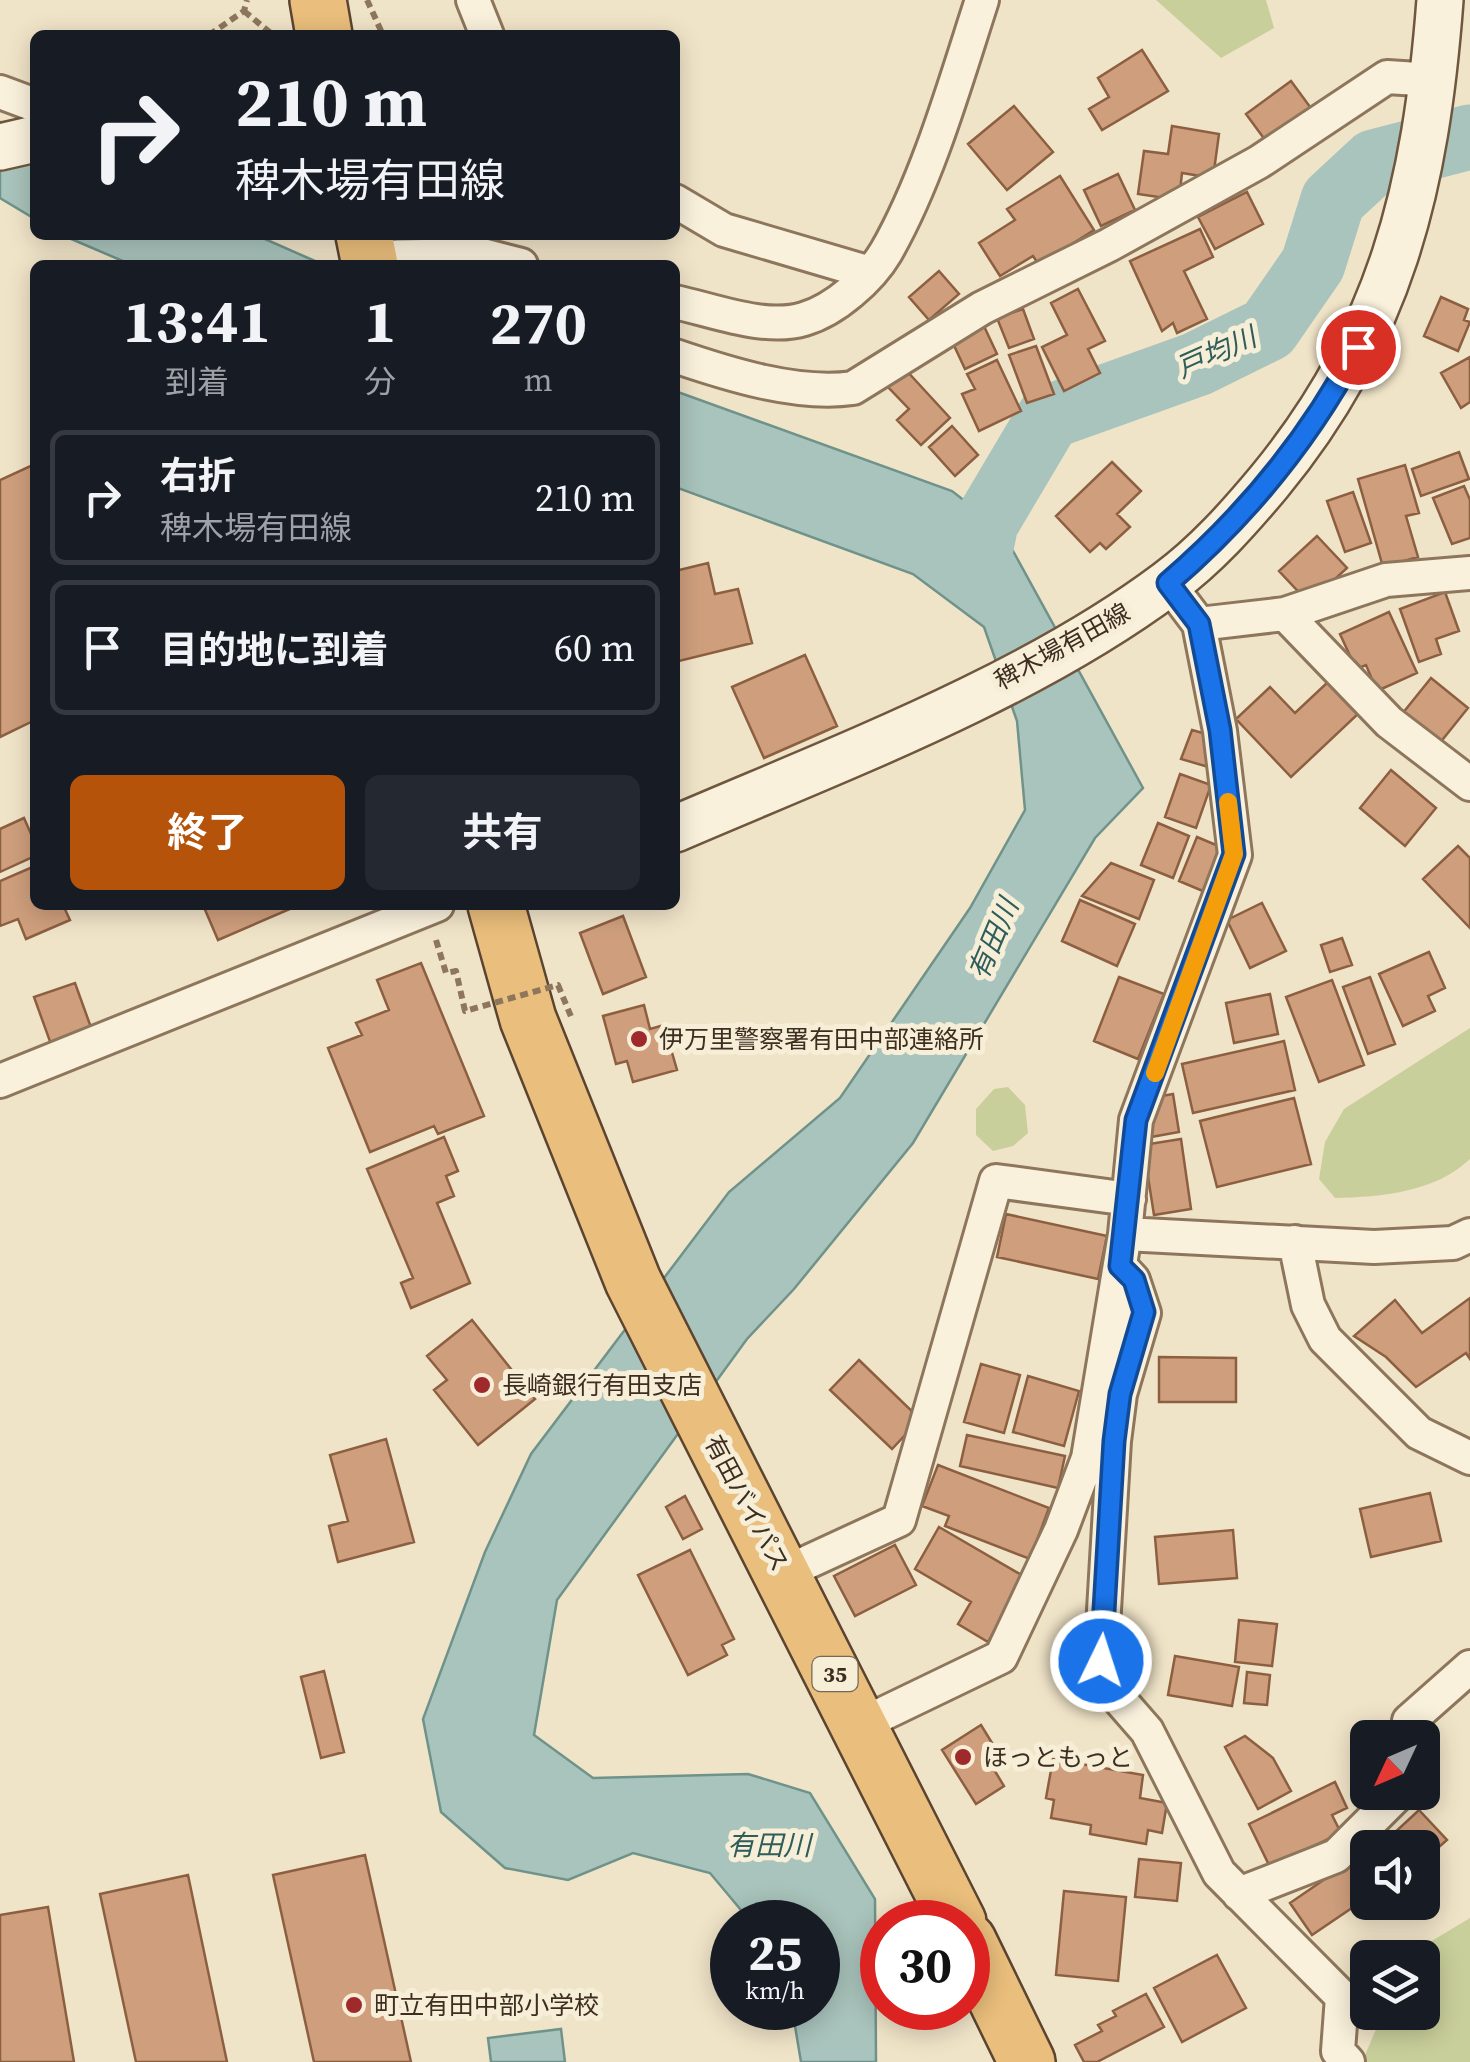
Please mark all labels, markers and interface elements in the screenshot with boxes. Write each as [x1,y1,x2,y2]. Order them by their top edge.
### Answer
text: 210 m [235,53,427,149]
icon: right [70,70,200,200]
text: 稗木場有田線 [235,149,505,211]
text: 13:41 [123,280,271,362]
text: 1 [364,280,397,362]
text: 270 [489,282,587,364]
pin [1316,305,1401,390]
water label: 戸均川 [1170,316,1265,386]
icon: arrive [1331,320,1386,375]
text: m [524,358,553,402]
text: 到着 [165,360,229,404]
text: 分 [364,360,396,404]
text: 右折 [160,450,236,502]
icon: right [75,470,130,525]
text: 210 m [535,472,635,524]
text: 稗木場有田線 [160,506,352,550]
street label: 稗木場有田線 [988,595,1136,697]
icon: arrive [75,620,130,675]
text: 60 m [554,622,635,674]
text: 目的地に到着 [160,624,388,676]
button: 終了 [70,775,345,890]
button: 共有 [365,775,640,890]
water label: 有田川 [959,890,1028,985]
place label: 伊万里警察署有田中部連絡所 [659,1022,984,1056]
marker: 伊万里警察署有田中部連絡所 [628,1028,650,1050]
place label: 長崎銀行有田支店 [502,1368,702,1402]
marker: 長崎銀行有田支店 [471,1374,493,1396]
street label: 有田バイパス [697,1429,797,1577]
position arrow [1049,1609,1153,1713]
road number: 35 [812,1657,858,1691]
north arrow [1350,1720,1440,1810]
map controls [1350,1720,1440,2030]
place label: ほっともっと [983,1740,1133,1774]
marker: ほっともっと [952,1746,974,1768]
water label: 有田川 [727,1826,814,1864]
button: sound [1350,1830,1440,1920]
speed limit sign: 30 [860,1900,990,2030]
text: 25 [748,1918,802,1987]
button: layers [1350,1940,1440,2030]
text: km/h [745,1973,805,2007]
place label: 町立有田中部小学校 [374,1988,599,2022]
marker: 町立有田中部小学校 [343,1994,365,2016]

